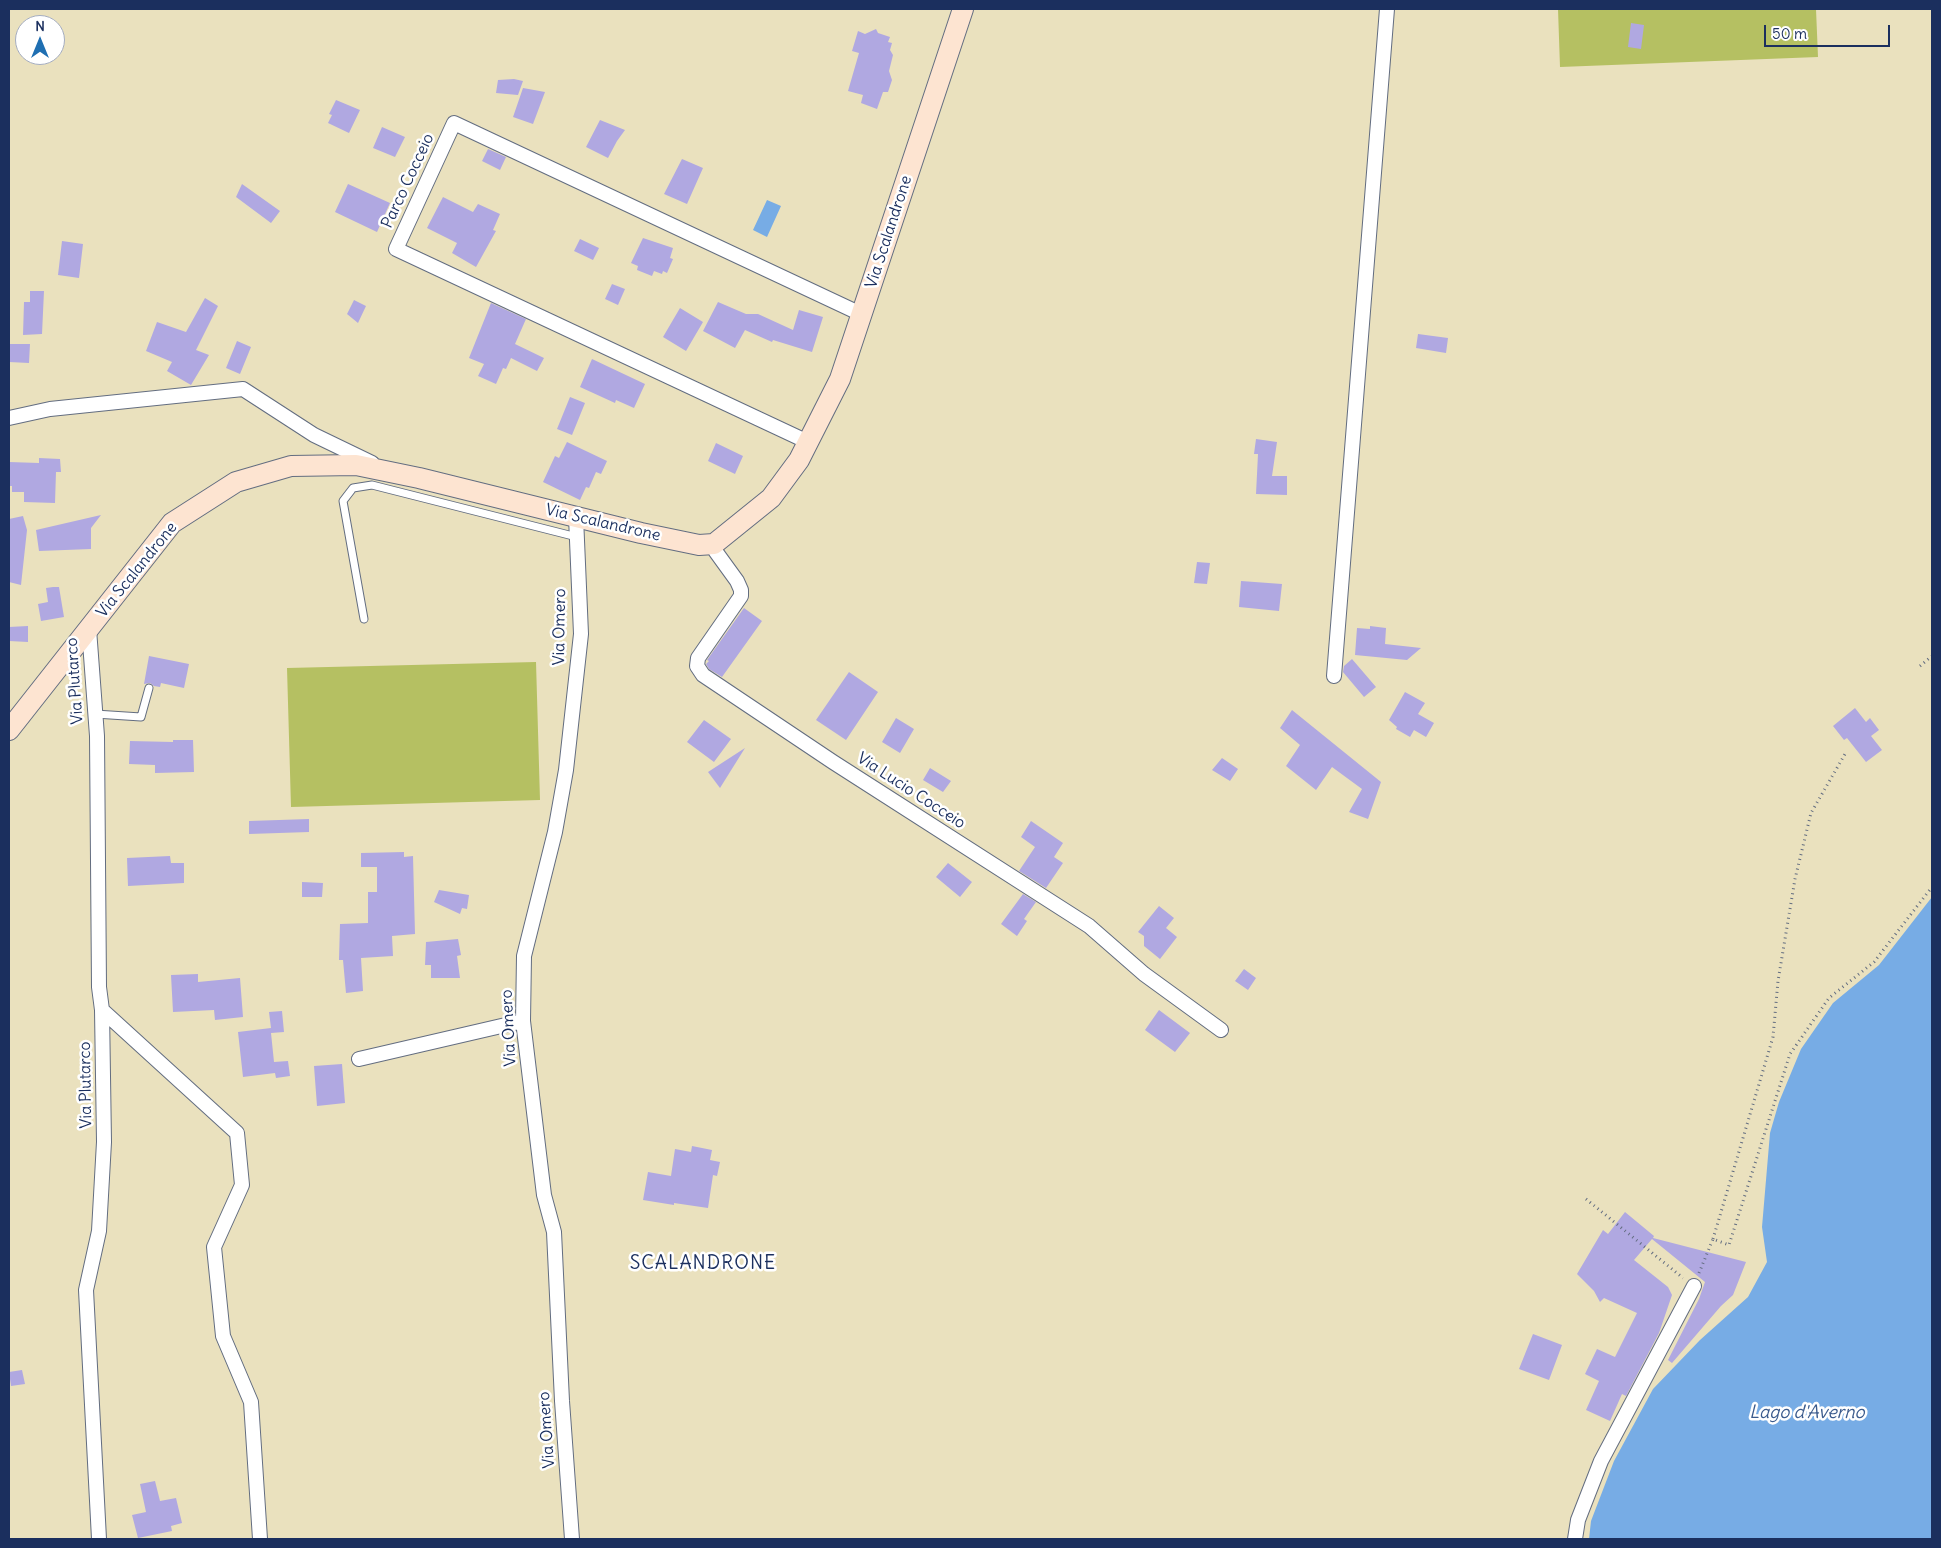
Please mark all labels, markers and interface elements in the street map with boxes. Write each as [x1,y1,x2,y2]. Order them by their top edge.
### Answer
north arrow [15,15,65,65]
scale bar [1766,15,1892,47]
text: N [35,17,45,35]
text: 50 m [1772,24,1807,43]
street label: Parco Cocceio [378,131,438,231]
street label: Via Scalandrone [862,173,916,291]
street label: Via Scalandrone [544,500,662,546]
street label: Via Scalandrone [93,518,181,622]
street label: Via Omero [550,588,570,666]
street label: Via Plutarco [62,637,88,725]
street label: Via Lucio Cocceio [853,749,969,833]
street label: Via Omero [497,989,521,1067]
street label: Via Plutarco [76,1041,96,1129]
district label: SCALANDRONE [628,1253,778,1275]
street label: Via Omero [535,1391,559,1469]
water label: Lago d'Averno [1749,1402,1865,1424]

